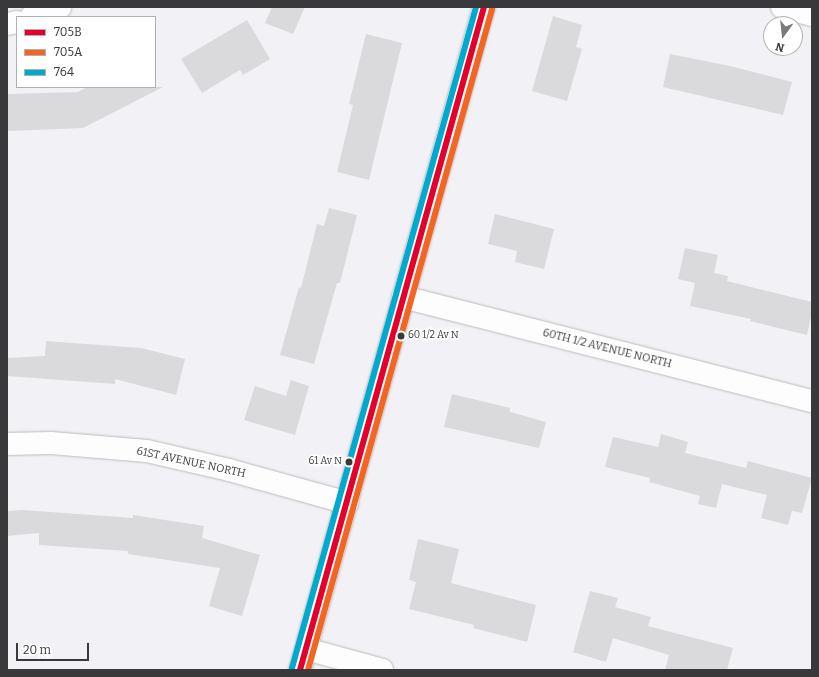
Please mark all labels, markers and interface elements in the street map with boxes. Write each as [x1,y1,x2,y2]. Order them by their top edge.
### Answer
legend [16,16,156,88]
north arrow [763,16,803,56]
text: 705B [54,25,82,39]
text: N [774,40,786,54]
text: 705A [54,45,82,59]
text: 764 [54,65,74,79]
street label: 60TH 1/2 AVENUE NORTH [541,327,673,371]
place label: 60 1/2 Av N [408,330,459,342]
marker: 60 1/2 Av N [396,331,406,341]
street label: 61ST AVENUE NORTH [135,445,247,481]
place label: 61 Av N [308,456,342,468]
marker: 61 Av N [344,457,354,467]
scale bar [18,635,91,661]
text: 20 m [23,643,51,657]

